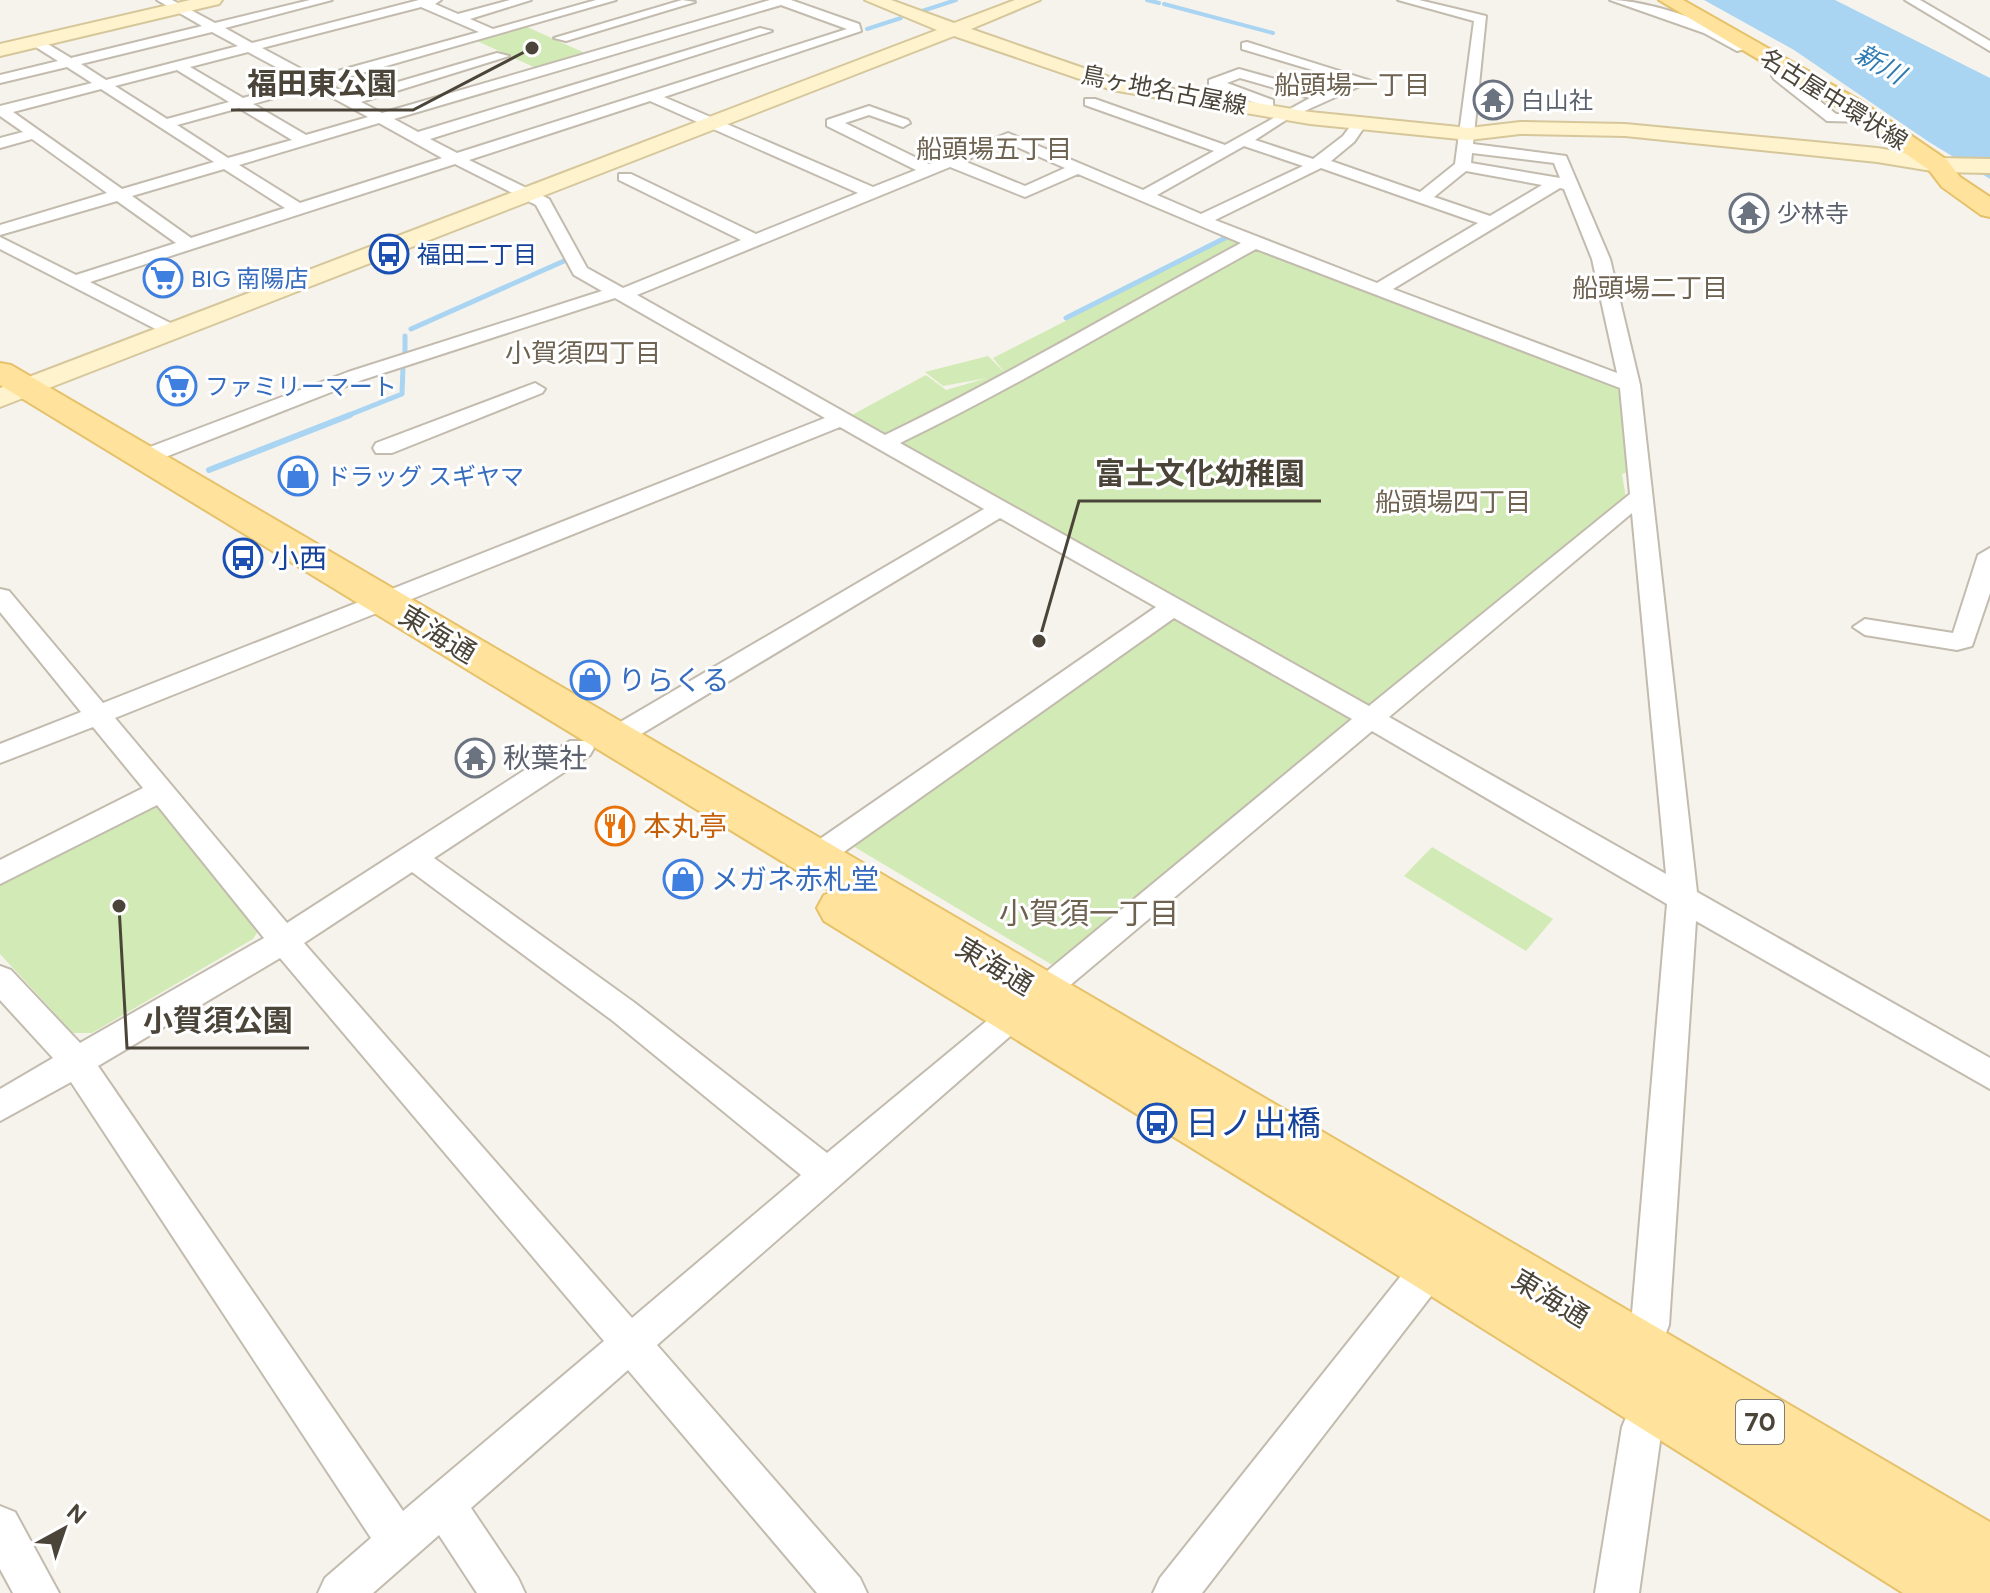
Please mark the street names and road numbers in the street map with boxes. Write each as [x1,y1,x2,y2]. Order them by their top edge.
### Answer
street label: 名古屋中環状線 [1755,42,1913,156]
street label: 鳥ヶ地名古屋線 [1079,60,1249,120]
street label: 東海通 [393,598,483,670]
street label: 東海通 [950,930,1040,1002]
street label: 東海通 [1506,1262,1596,1334]
road number: 70 [1736,1400,1784,1444]

